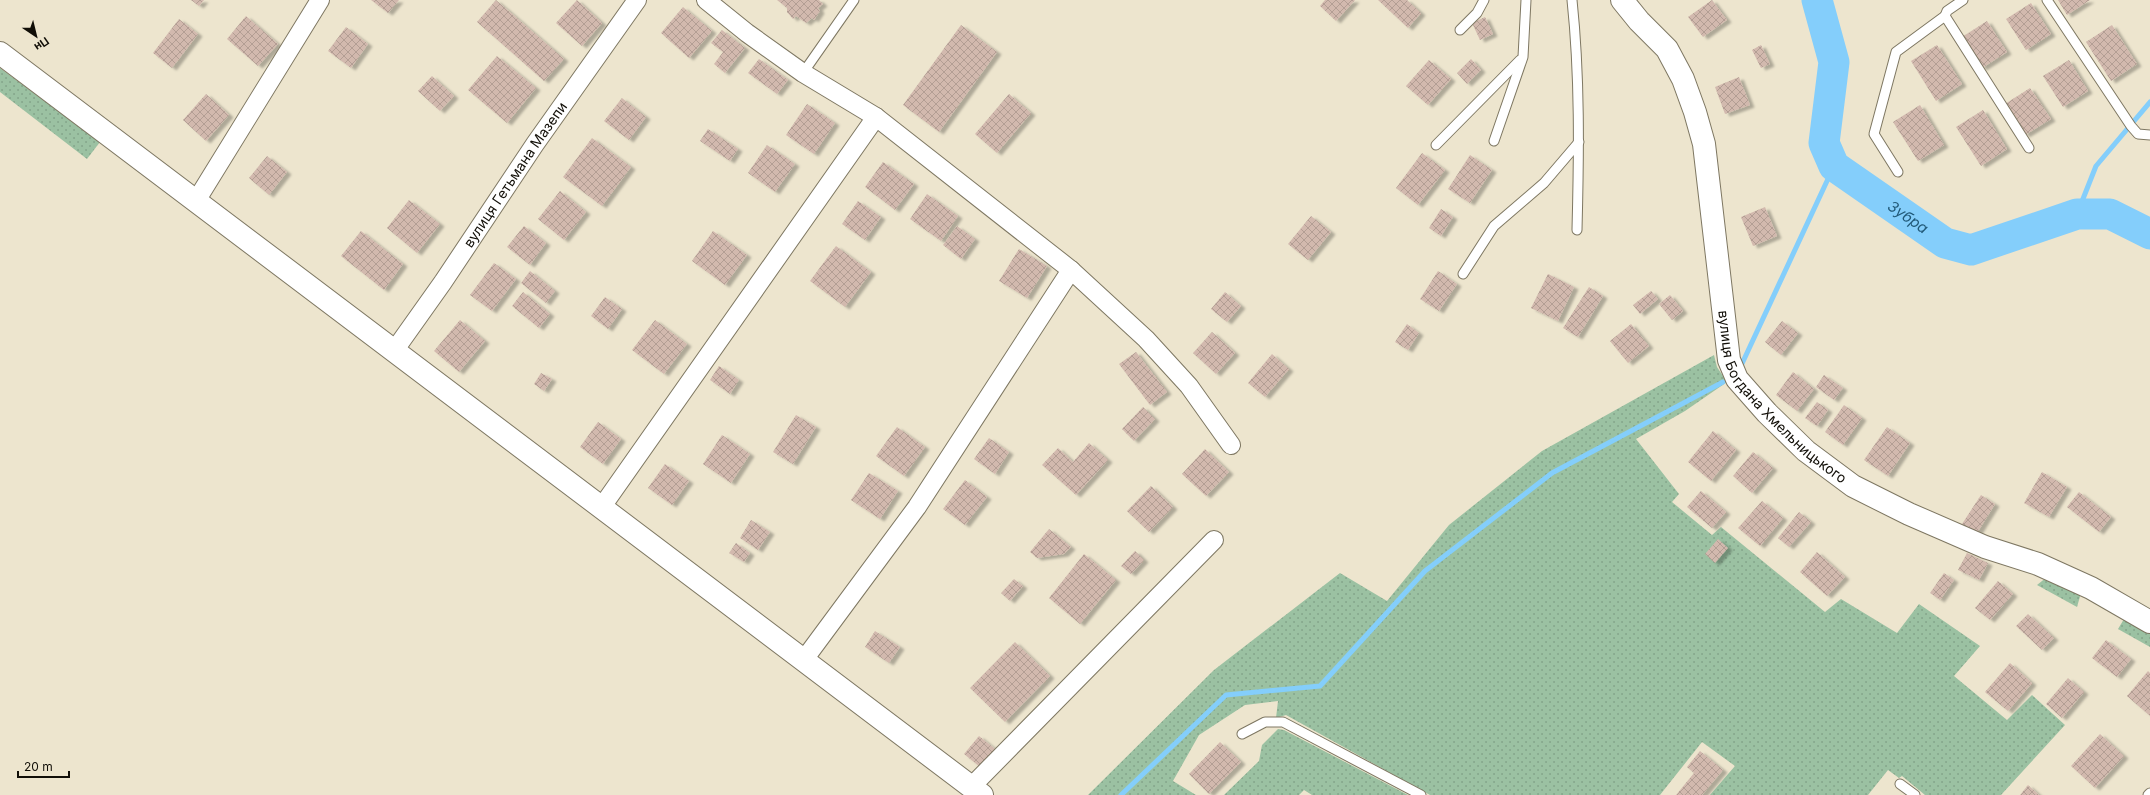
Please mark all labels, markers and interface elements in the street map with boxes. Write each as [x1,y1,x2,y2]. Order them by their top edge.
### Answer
north arrow [16,16,56,56]
text: Пн [31,34,52,54]
street label: вулиця Гетьмана Мазепи [460,98,570,250]
water label: Зубра [1884,196,1932,238]
street label: вулиця Богдана Хмельницького [1715,309,1850,487]
scale bar [18,753,69,779]
text: 20 m [24,759,53,774]

